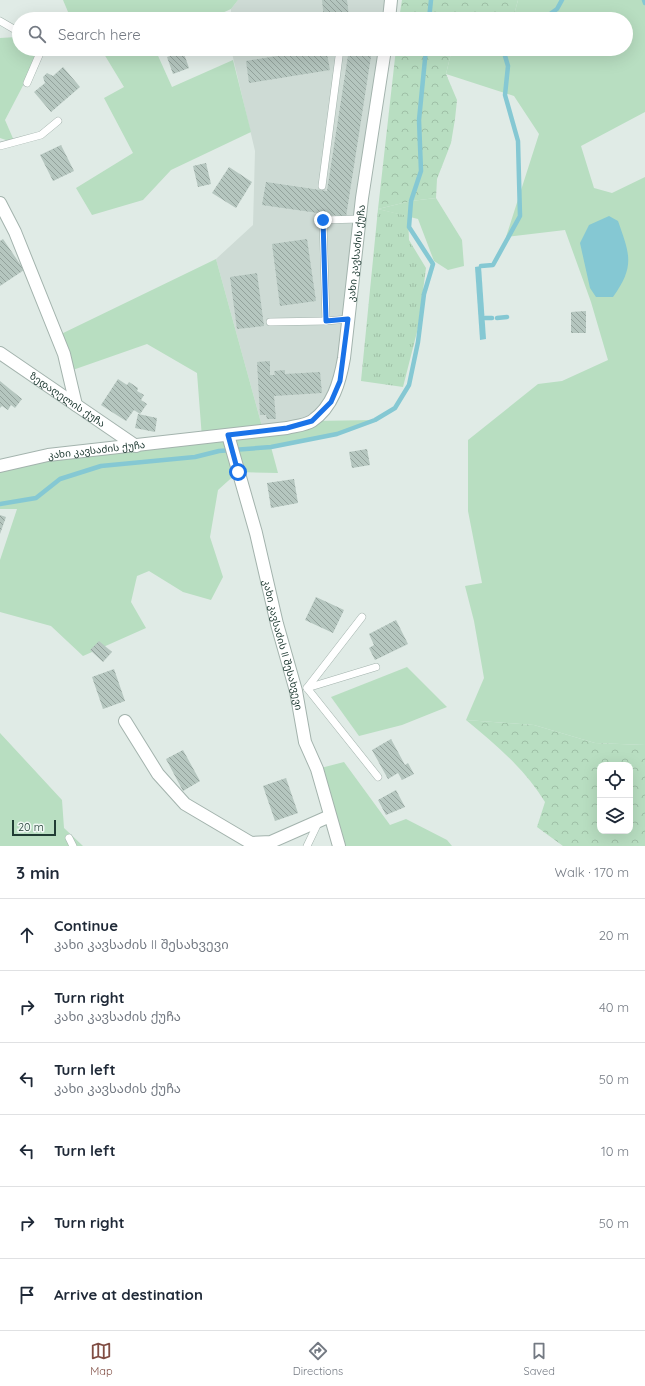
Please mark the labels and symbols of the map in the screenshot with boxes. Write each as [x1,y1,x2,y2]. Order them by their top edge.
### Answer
street label: კახი კავსაძის ქუჩა [344,204,368,303]
route end [314,211,332,229]
street label: ზედაღელის ქუჩა [27,369,108,430]
street label: კახი კავსაძის ქუჩა [47,438,146,461]
route start [229,463,247,481]
street label: კახი კავსაძის II შესახვევი [260,578,306,711]
scale bar [12,818,56,837]

